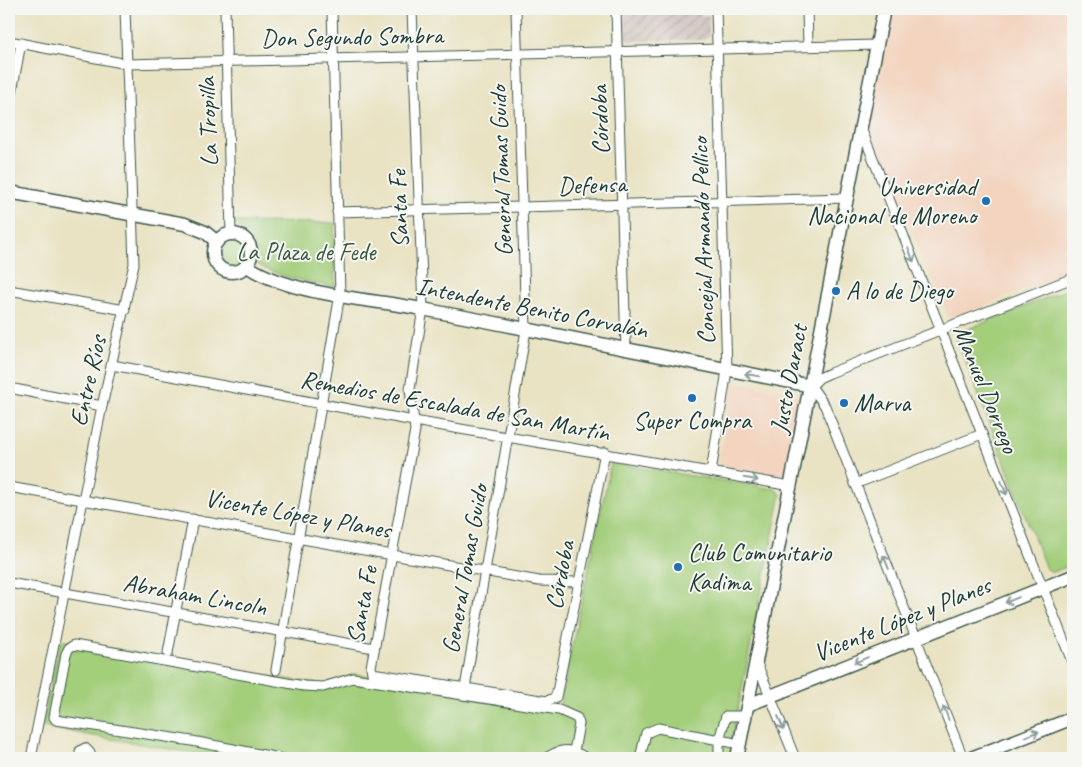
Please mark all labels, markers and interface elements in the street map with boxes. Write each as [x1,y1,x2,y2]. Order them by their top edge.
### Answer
street label: Don Segundo Sombra [261,19,446,55]
street label: La Tropilla [190,75,226,167]
street label: General Tomas Guido [482,82,520,257]
street label: Córdoba [583,83,617,155]
street label: Concejal Armando Pellico [683,134,723,345]
street label: Santa Fe [382,167,416,249]
street label: Defensa [557,168,629,202]
place label: Universidad Nacional de Moreno [807,171,979,232]
marker: Universidad Nacional de Moreno [980,195,992,207]
park label: La Plaza de Fede [237,236,377,268]
one-way arrow [907,247,916,262]
street label: Intendente Benito Corvalán [414,270,651,346]
place label: A lo de Diego [846,275,956,307]
marker: A lo de Diego [830,285,842,297]
street label: Justo Daract [763,319,816,437]
street label: Manuel Dorrego [946,320,1027,459]
street label: Entre Ríos [62,330,114,429]
street label: Remedios de Escalada de San Martín [298,363,613,449]
one-way arrow [744,369,760,379]
place label: Marva [854,387,912,419]
marker: Super Compra [686,392,698,404]
marker: Marva [838,397,850,409]
place label: Super Compra [633,405,753,437]
one-way arrow [743,474,759,484]
street label: General Tomas Guido [434,479,496,656]
one-way arrow [1000,480,1009,495]
street label: Vicente López y Planes [203,482,396,547]
street label: Córdoba [538,536,583,612]
place label: Club Comunitario Kadima [688,537,832,598]
one-way arrow [881,555,890,570]
marker: Club Comunitario Kadima [672,561,684,573]
street label: Santa Fe [339,562,386,646]
street label: Abraham Lincoln [121,567,270,623]
street label: Vicente López y Planes [809,568,997,669]
one-way arrow [1005,596,1020,605]
one-way arrow [854,656,869,665]
one-way arrow [940,706,950,721]
one-way arrow [777,715,786,730]
one-way arrow [1024,729,1040,738]

